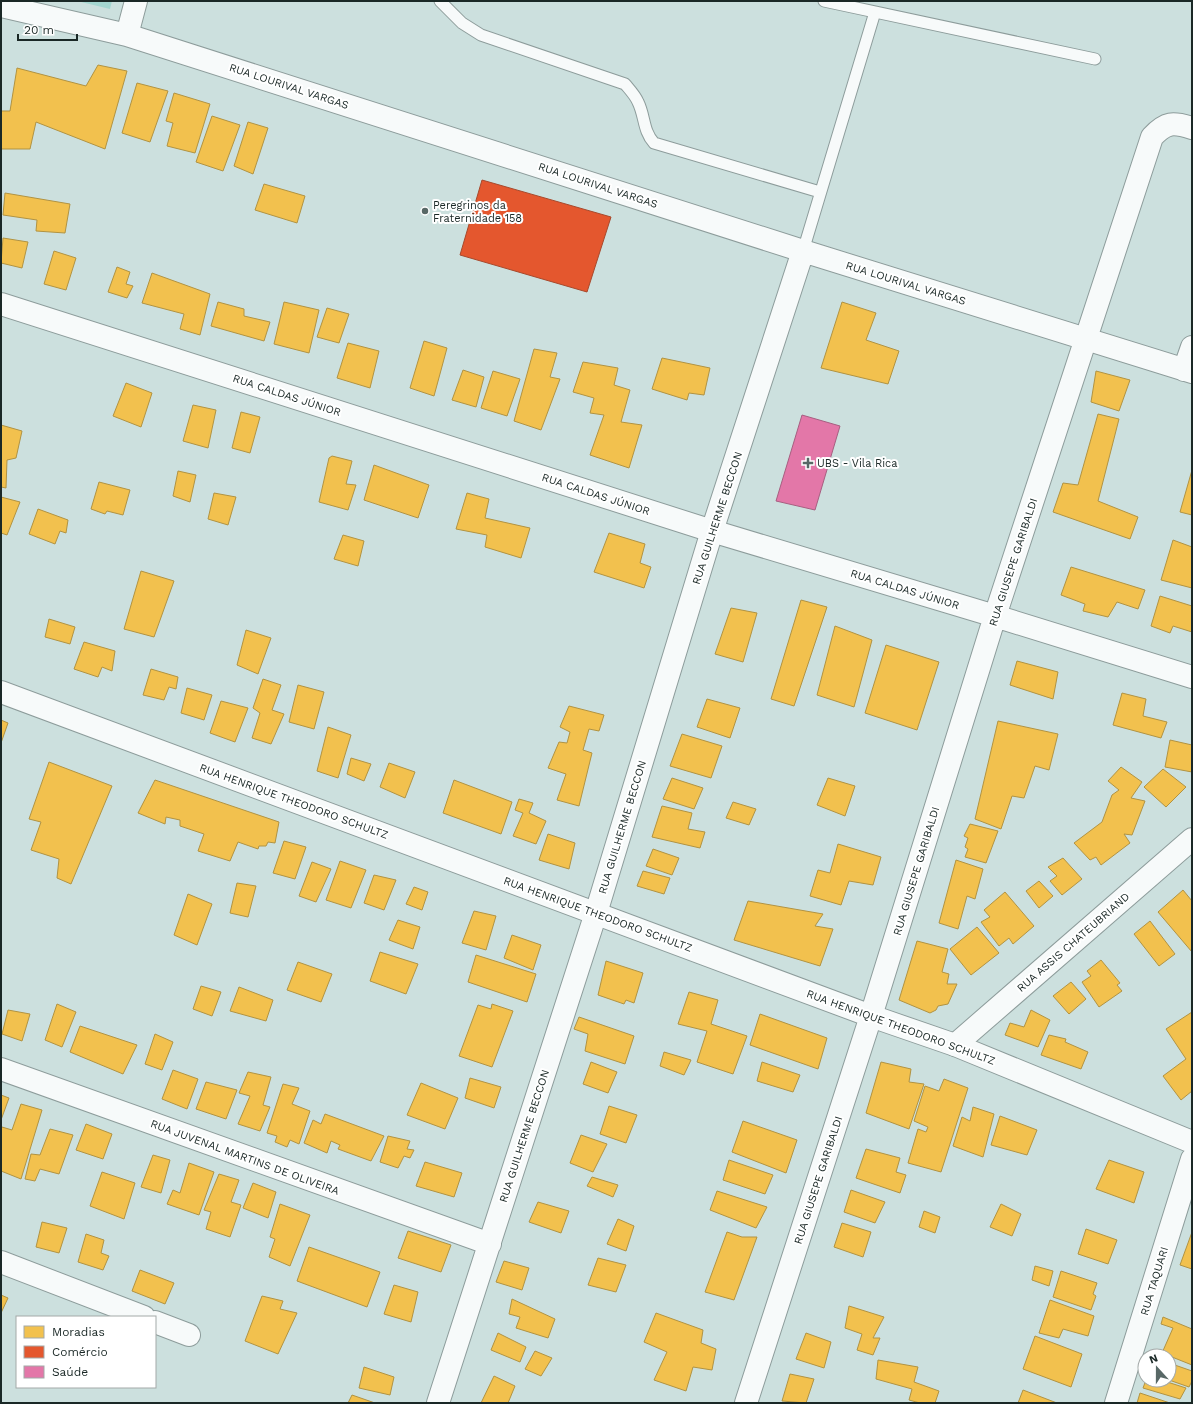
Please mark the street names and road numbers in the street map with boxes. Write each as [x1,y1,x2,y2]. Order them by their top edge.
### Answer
street label: RUA LOURIVAL VARGAS [227,61,350,112]
street label: RUA LOURIVAL VARGAS [536,160,659,211]
street label: RUA LOURIVAL VARGAS [844,259,967,308]
street label: RUA CALDAS JÚNIOR [231,371,343,419]
street label: RUA GUILHERME BECCON [690,450,745,586]
street label: RUA CALDAS JÚNIOR [540,470,652,518]
street label: RUA GIUSEPE GARIBALDI [987,496,1040,628]
street label: RUA CALDAS JÚNIOR [849,566,961,612]
street label: RUA GUILHERME BECCON [596,759,649,896]
street label: RUA HENRIQUE THEODORO SCHULTZ [198,761,390,842]
street label: RUA GIUSEPE GARIBALDI [891,805,942,937]
street label: RUA HENRIQUE THEODORO SCHULTZ [502,874,694,955]
street label: RUA ASSIS CHATEUBRIAND [1014,890,1132,995]
street label: RUA HENRIQUE THEODORO SCHULTZ [805,987,997,1068]
street label: RUA GUILHERME BECCON [497,1068,552,1204]
street label: RUA GIUSEPE GARIBALDI [792,1114,845,1246]
street label: RUA JUVENAL MARTINS DE OLIVEIRA [149,1117,341,1198]
street label: RUA TAQUARI [1138,1245,1171,1317]

